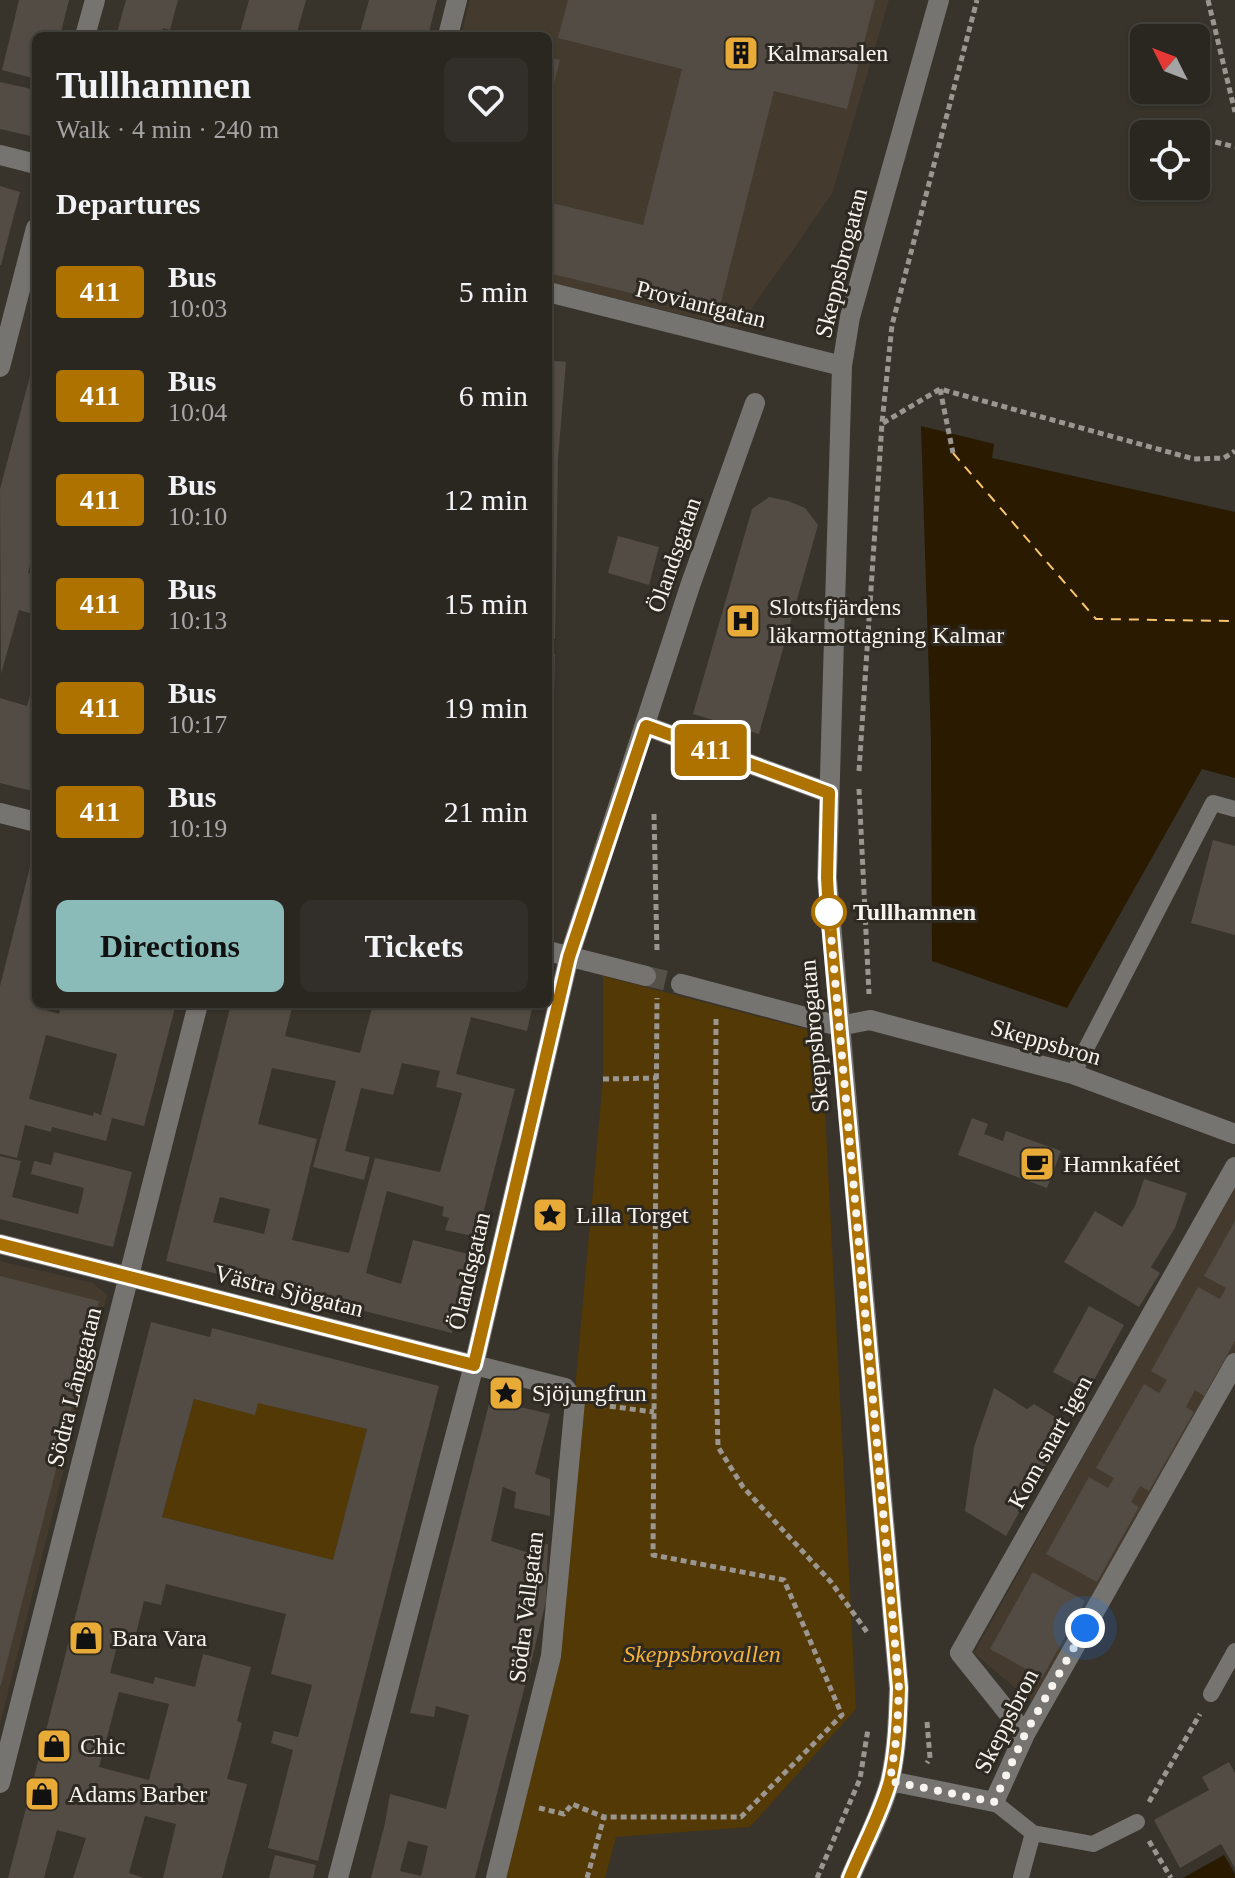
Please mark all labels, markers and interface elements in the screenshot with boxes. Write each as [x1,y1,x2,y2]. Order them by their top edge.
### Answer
north arrow [1130,24,1210,104]
map controls [1130,24,1210,200]
building icon: Kalmarsalen [722,34,760,72]
place label: Kalmarsalen [767,40,888,66]
button: heart [444,58,528,142]
text: Tullhamnen [56,64,251,106]
text: Walk · 4 min · 240 m [56,115,279,144]
button: locate [1130,120,1210,200]
street label: Skeppsbrogatan [810,185,872,341]
text: Departures [56,187,200,220]
text: Bus [168,260,216,293]
text: 5 min [459,275,528,308]
street label: Proviantgatan [633,275,769,333]
text: 411 [80,276,120,307]
text: 10:03 [168,294,227,323]
text: Bus [168,364,216,397]
text: 6 min [459,379,528,412]
text: 411 [80,380,120,411]
text: 10:04 [168,398,227,427]
text: Bus [168,468,216,501]
text: 12 min [444,483,528,516]
text: 411 [80,484,120,515]
street label: Ölandsgatan [642,494,706,616]
text: 10:10 [168,502,227,531]
text: Bus [168,572,216,605]
text: 15 min [444,587,528,620]
text: 411 [80,588,120,619]
place label: Slottsfjärdens läkarmottagning Kalmar [769,594,1004,648]
hospital icon: Slottsfjärdens läkarmottagning Kalmar [724,602,762,640]
text: 10:13 [168,606,227,635]
text: Bus [168,676,216,709]
text: 19 min [444,691,528,724]
text: 411 [80,692,120,723]
text: 10:17 [168,710,227,739]
line badge: 411 [665,724,757,776]
text: 411 [691,734,731,765]
text: Bus [168,780,216,813]
text: 21 min [444,795,528,828]
text: 411 [80,796,120,827]
text: 10:19 [168,814,227,843]
marker: Tullhamnen [812,895,846,929]
place label: Tullhamnen [853,899,976,925]
button: Directions [56,900,284,992]
button: Tickets [300,900,528,992]
street label: Skeppsbrogatan [794,959,834,1113]
street label: Skeppsbron [988,1014,1104,1070]
cafe icon: Hamnkaféet [1018,1145,1056,1183]
place label: Hamnkaféet [1063,1151,1181,1177]
place icon: Lilla Torget [531,1196,569,1234]
place label: Lilla Torget [576,1202,689,1228]
street label: Ölandsgatan [443,1210,495,1332]
street label: Västra Sjögatan [212,1260,366,1322]
street label: Södra Långgatan [42,1305,106,1469]
street label: Kom snart igen [1003,1371,1097,1513]
place icon: Sjöjungfrun [487,1374,525,1412]
place label: Sjöjungfrun [532,1380,647,1406]
street label: Södra Vallgatan [504,1530,548,1684]
your location [1065,1608,1105,1648]
shop icon: Bara Vara [67,1619,105,1657]
place label: Bara Vara [112,1625,207,1651]
park label: Skeppsbrovallen [623,1641,781,1667]
street label: Skeppsbron [969,1665,1043,1777]
shop icon: Chic [35,1727,73,1765]
place label: Chic [80,1733,125,1759]
shop icon: Adams Barber [23,1775,61,1813]
place label: Adams Barber [68,1781,207,1807]

